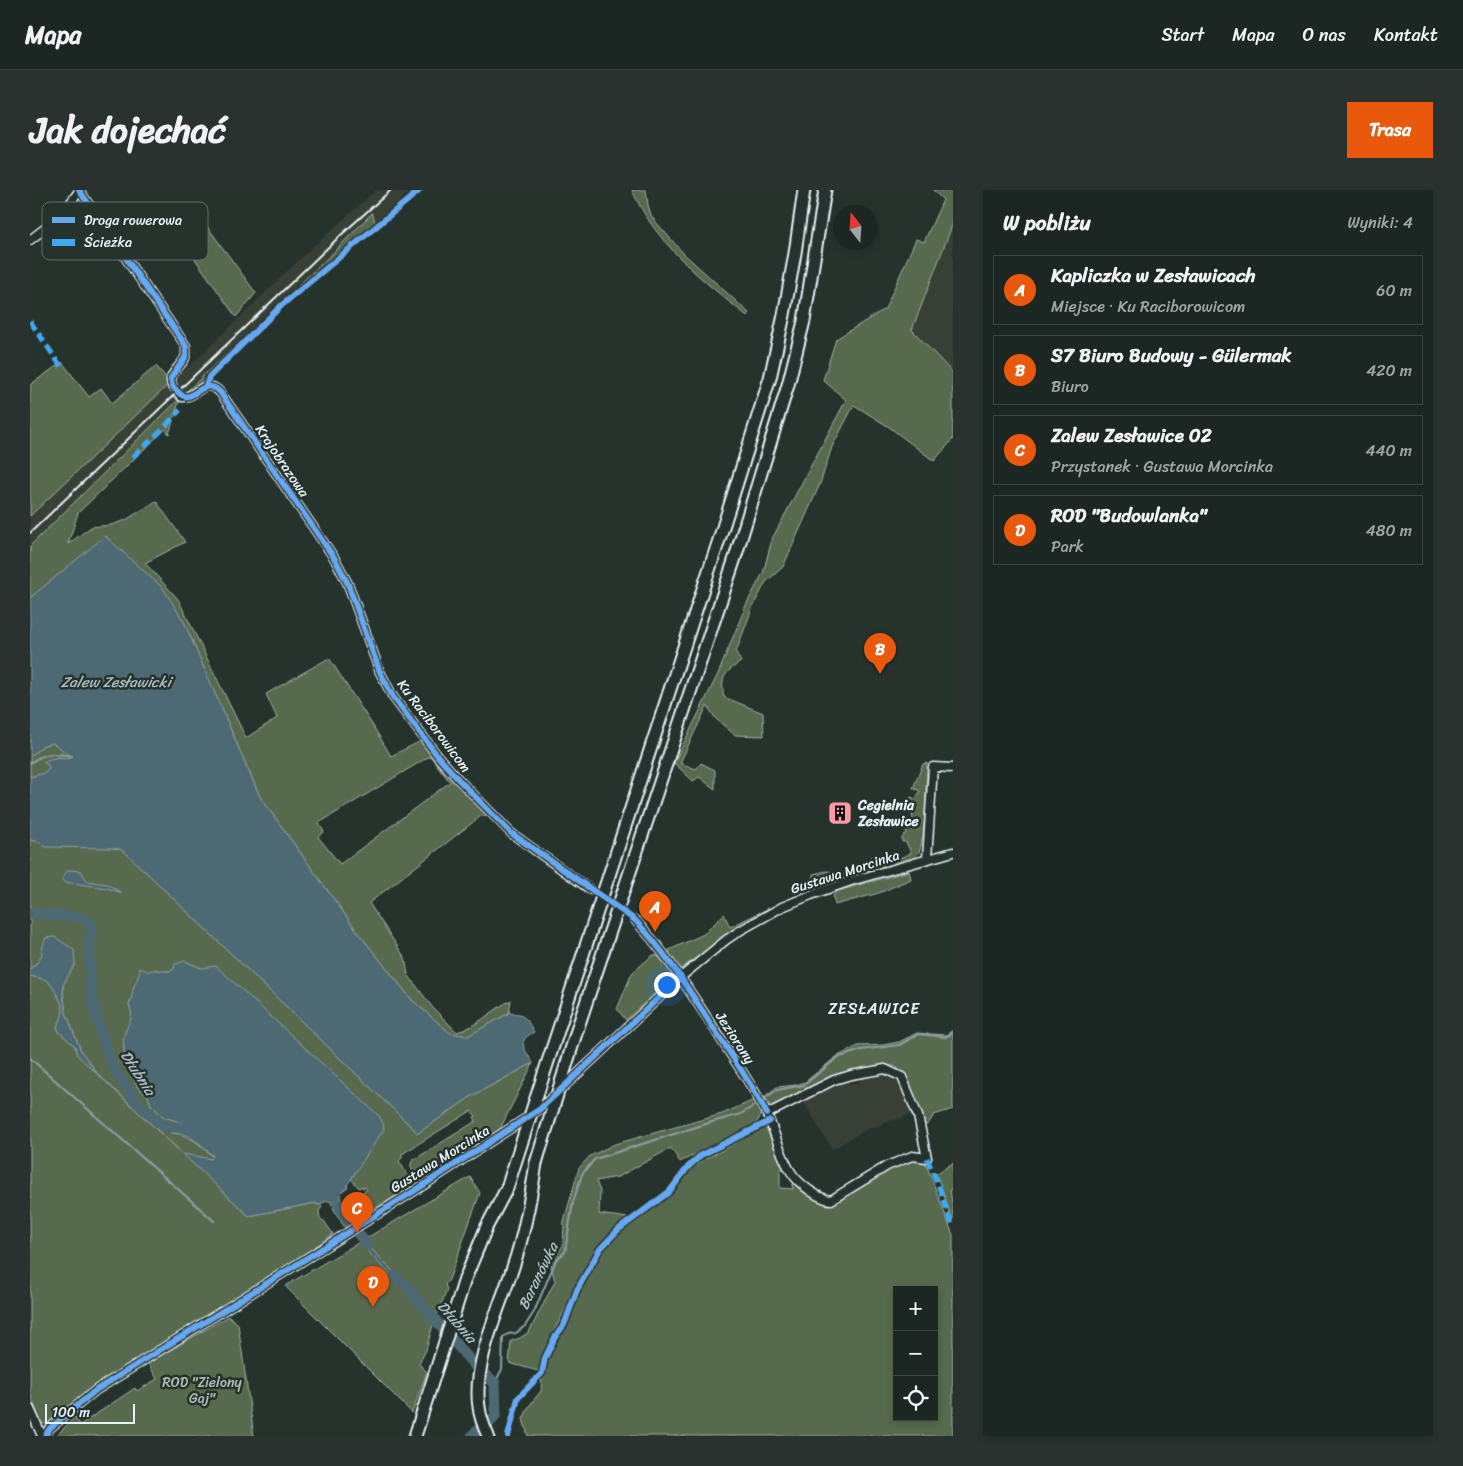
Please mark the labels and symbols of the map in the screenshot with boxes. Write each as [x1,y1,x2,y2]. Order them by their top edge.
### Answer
legend [42,202,208,260]
north arrow [833,205,878,250]
text: Droga rowerowa [84,208,182,233]
text: Ścieżka [84,230,132,255]
street label: Krajobrazowa [248,419,316,503]
pin: B [864,633,896,674]
water label: Zalew Zesławicki [61,669,174,695]
street label: Ku Raciborowicom [390,674,478,778]
place label: Cegielnia Zesławice [857,793,919,834]
building icon: Cegielnia Zesławice [827,800,853,826]
street label: Gustawa Morcinka [787,843,903,901]
pin: A [639,891,671,932]
your location [654,972,680,998]
district label: ZESŁAWICE [828,994,920,1023]
street label: Jeziorany [708,1006,762,1070]
water label: Dłubnia [114,1045,163,1102]
street label: Gustawa Morcinka [385,1118,495,1200]
pin: C [341,1192,373,1233]
water label: Baranówka [510,1237,566,1314]
pin: D [357,1266,389,1307]
water label: Dłubnia [431,1295,484,1350]
park label: ROD "Zielony Gaj" [162,1370,243,1411]
scale bar [45,1401,135,1424]

